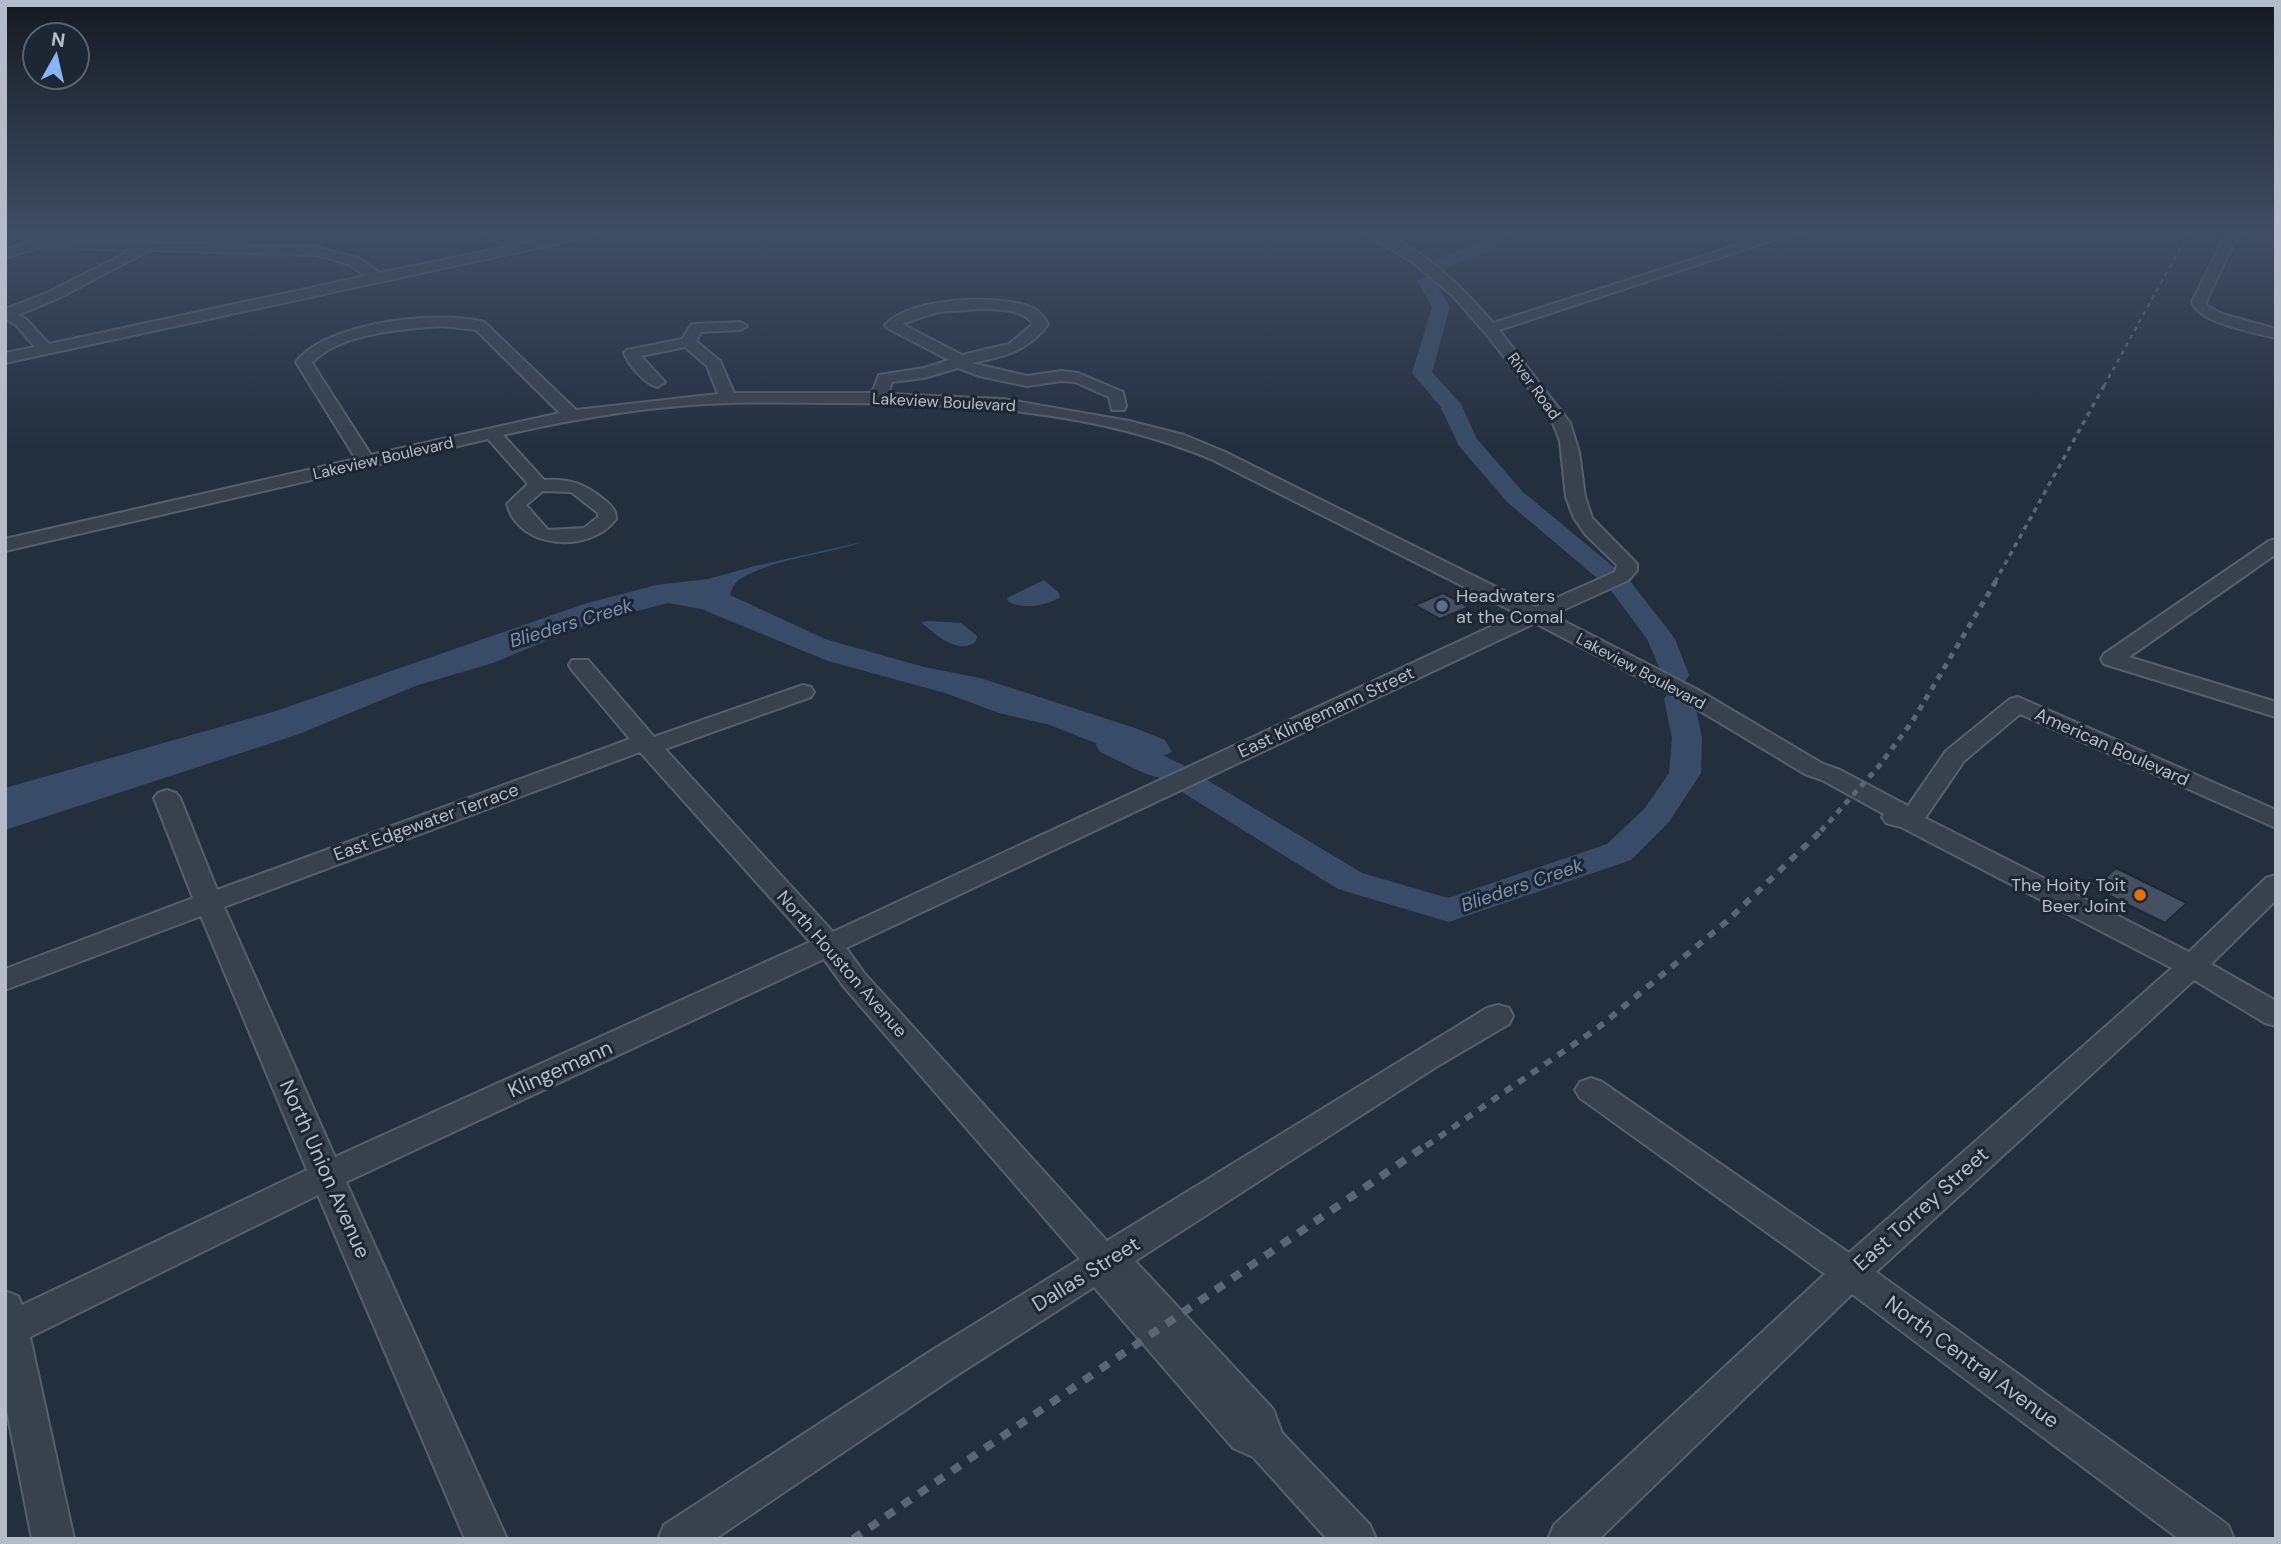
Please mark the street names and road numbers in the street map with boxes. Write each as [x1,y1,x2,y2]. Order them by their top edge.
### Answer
street label: River Road [1503,348,1565,424]
street label: Lakeview Boulevard [872,388,1016,416]
street label: Lakeview Boulevard [311,432,455,484]
street label: Lakeview Boulevard [1573,628,1709,714]
street label: East Klingemann Street [1234,661,1418,763]
street label: American Boulevard [2031,702,2193,792]
street label: East Edgewater Terrace [330,777,522,867]
street label: North Houston Avenue [771,885,913,1043]
street label: Klingemann [503,1034,617,1104]
street label: North Union Avenue [273,1075,377,1263]
street label: East Torrey Street [1847,1141,1995,1277]
street label: Dallas Street [1027,1230,1145,1318]
street label: North Central Avenue [1879,1289,2065,1435]

